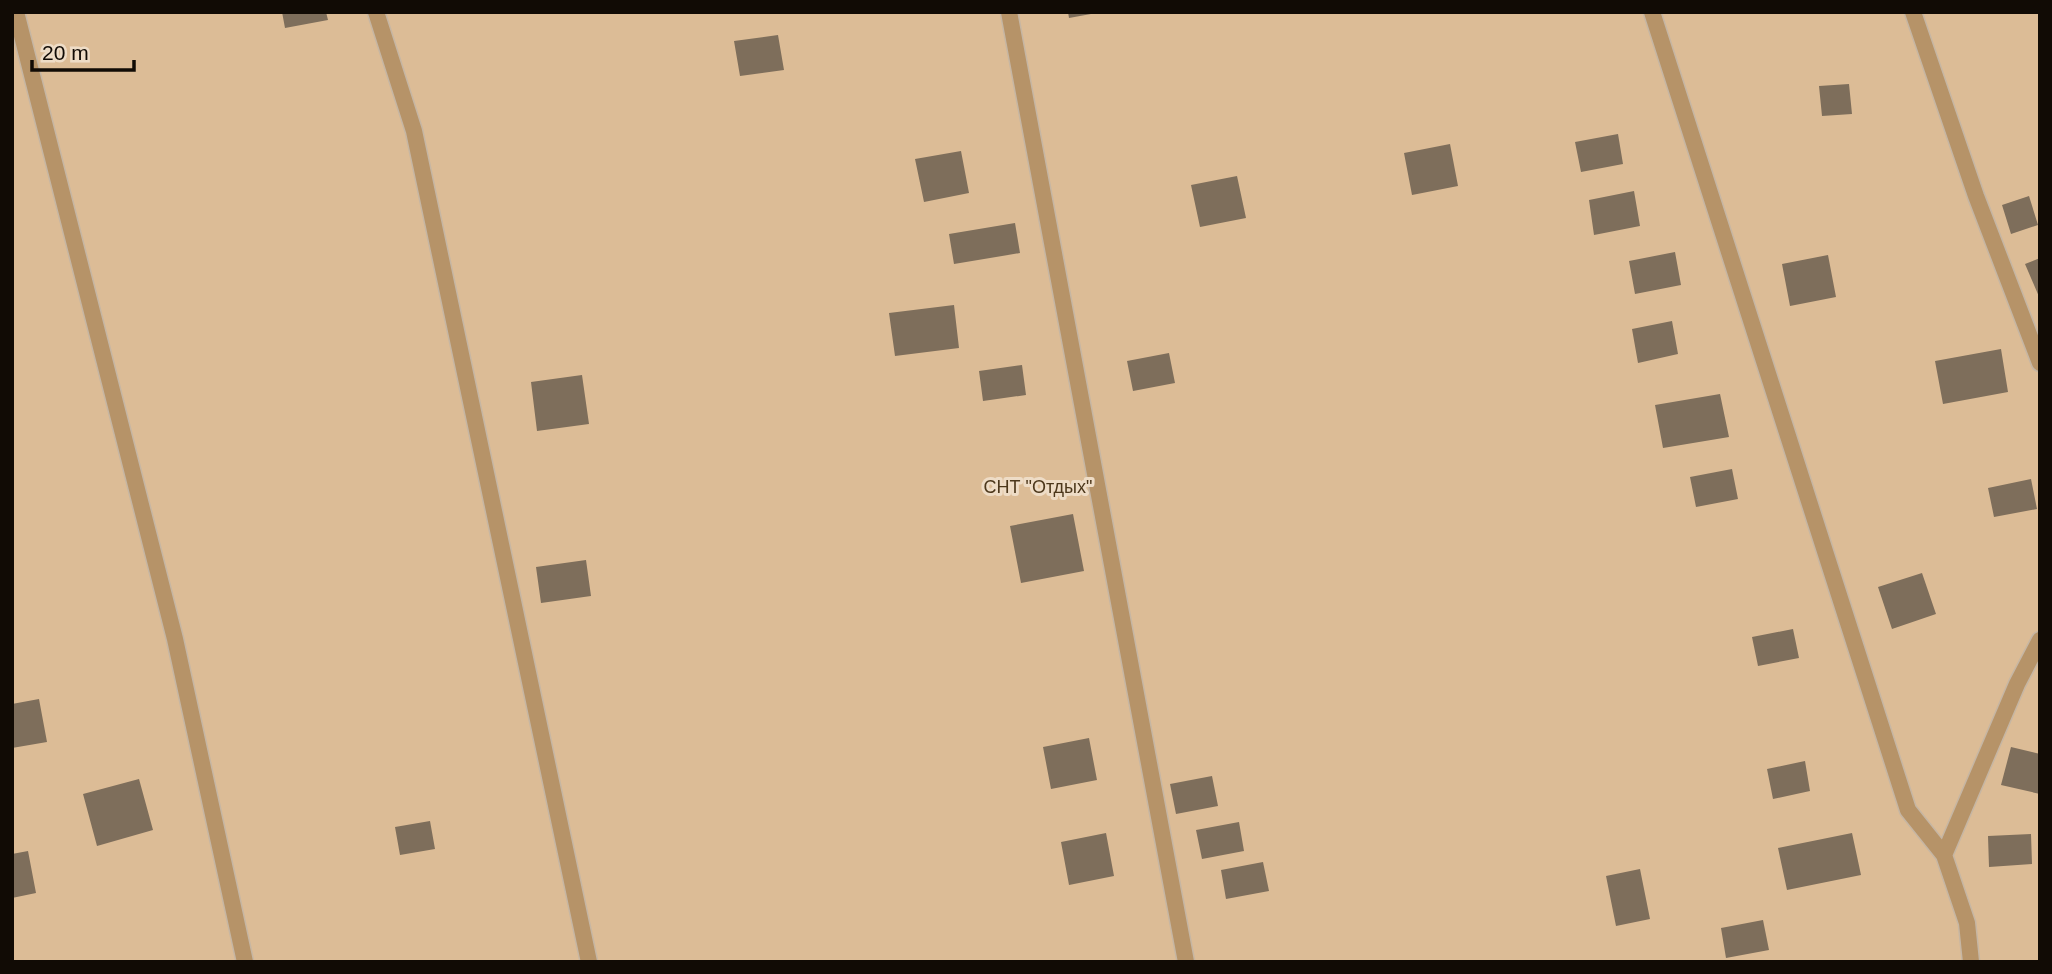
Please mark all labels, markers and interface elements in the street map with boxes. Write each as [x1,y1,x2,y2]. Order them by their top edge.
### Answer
scale bar [32,28,133,72]
text: 20 m [42,41,89,64]
park label: СНТ "Отдых" [984,477,1092,497]

